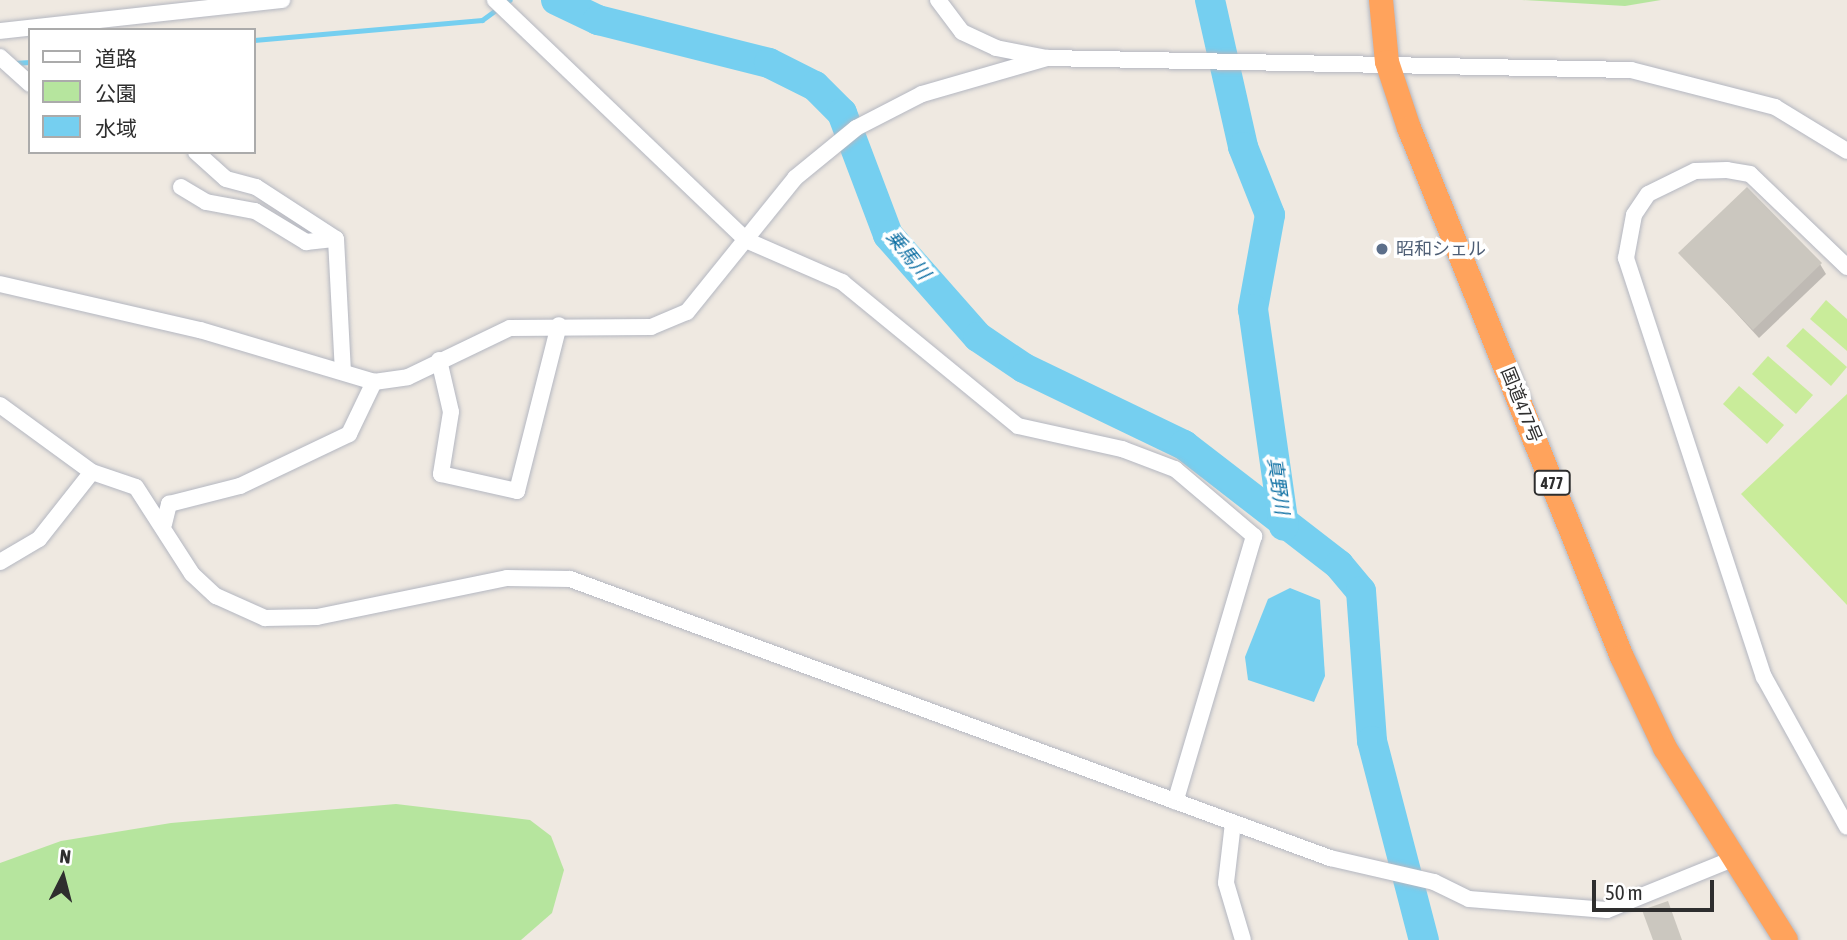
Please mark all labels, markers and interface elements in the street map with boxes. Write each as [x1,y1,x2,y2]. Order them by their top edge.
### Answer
legend [28,28,256,154]
text: 道路 [95,46,137,70]
text: 公園 [95,81,137,105]
text: 水域 [95,116,137,140]
water label: 乗馬川 [881,226,935,284]
place label: 昭和シェル [1396,238,1486,260]
marker: 昭和シェル [1374,241,1390,257]
street label: 国道477号 [1496,364,1546,446]
water label: 真野川 [1263,456,1293,516]
road number: 477 [1533,470,1571,496]
north arrow [28,842,98,912]
text: N [58,845,72,868]
scale bar [1595,866,1717,910]
text: 50 m [1605,880,1643,904]

